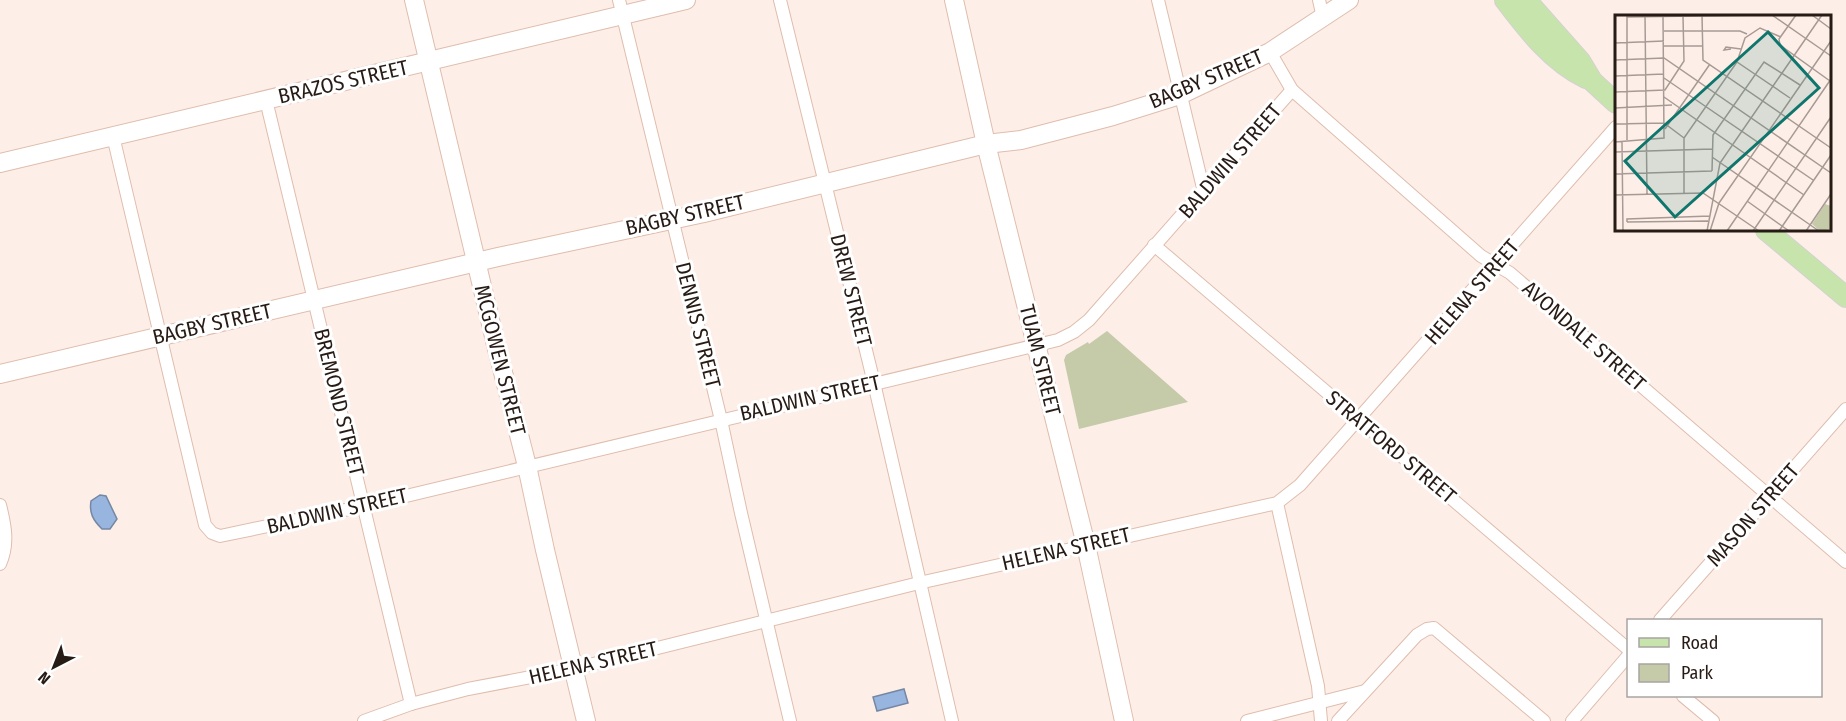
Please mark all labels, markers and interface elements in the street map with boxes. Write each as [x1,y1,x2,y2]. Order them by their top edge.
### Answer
inset map [1615,15,1831,231]
street label: BAGBY STREET [1145,43,1267,115]
street label: BRAZOS STREET [276,54,411,110]
street label: BALDWIN STREET [1173,98,1287,224]
street label: BAGBY STREET [623,189,747,241]
street label: DREW STREET [825,231,878,349]
street label: HELENA STREET [1419,234,1525,350]
street label: DENNIS STREET [670,259,726,391]
street label: AVONDALE STREET [1517,275,1651,397]
street label: MCGOWEN STREET [469,282,531,438]
street label: BAGBY STREET [150,298,274,350]
street label: TUAM STREET [1014,302,1066,418]
street label: BREMOND STREET [308,326,370,479]
street label: BALDWIN STREET [737,369,883,427]
street label: STRATFORD STREET [1321,385,1462,509]
street label: MASON STREET [1701,458,1805,572]
street label: BALDWIN STREET [264,482,410,540]
street label: HELENA STREET [999,522,1133,576]
legend [1627,619,1822,697]
text: Road [1681,632,1718,654]
street label: HELENA STREET [526,636,660,690]
north arrow [24,637,84,697]
text: Park [1681,662,1714,684]
text: N [34,668,54,688]

